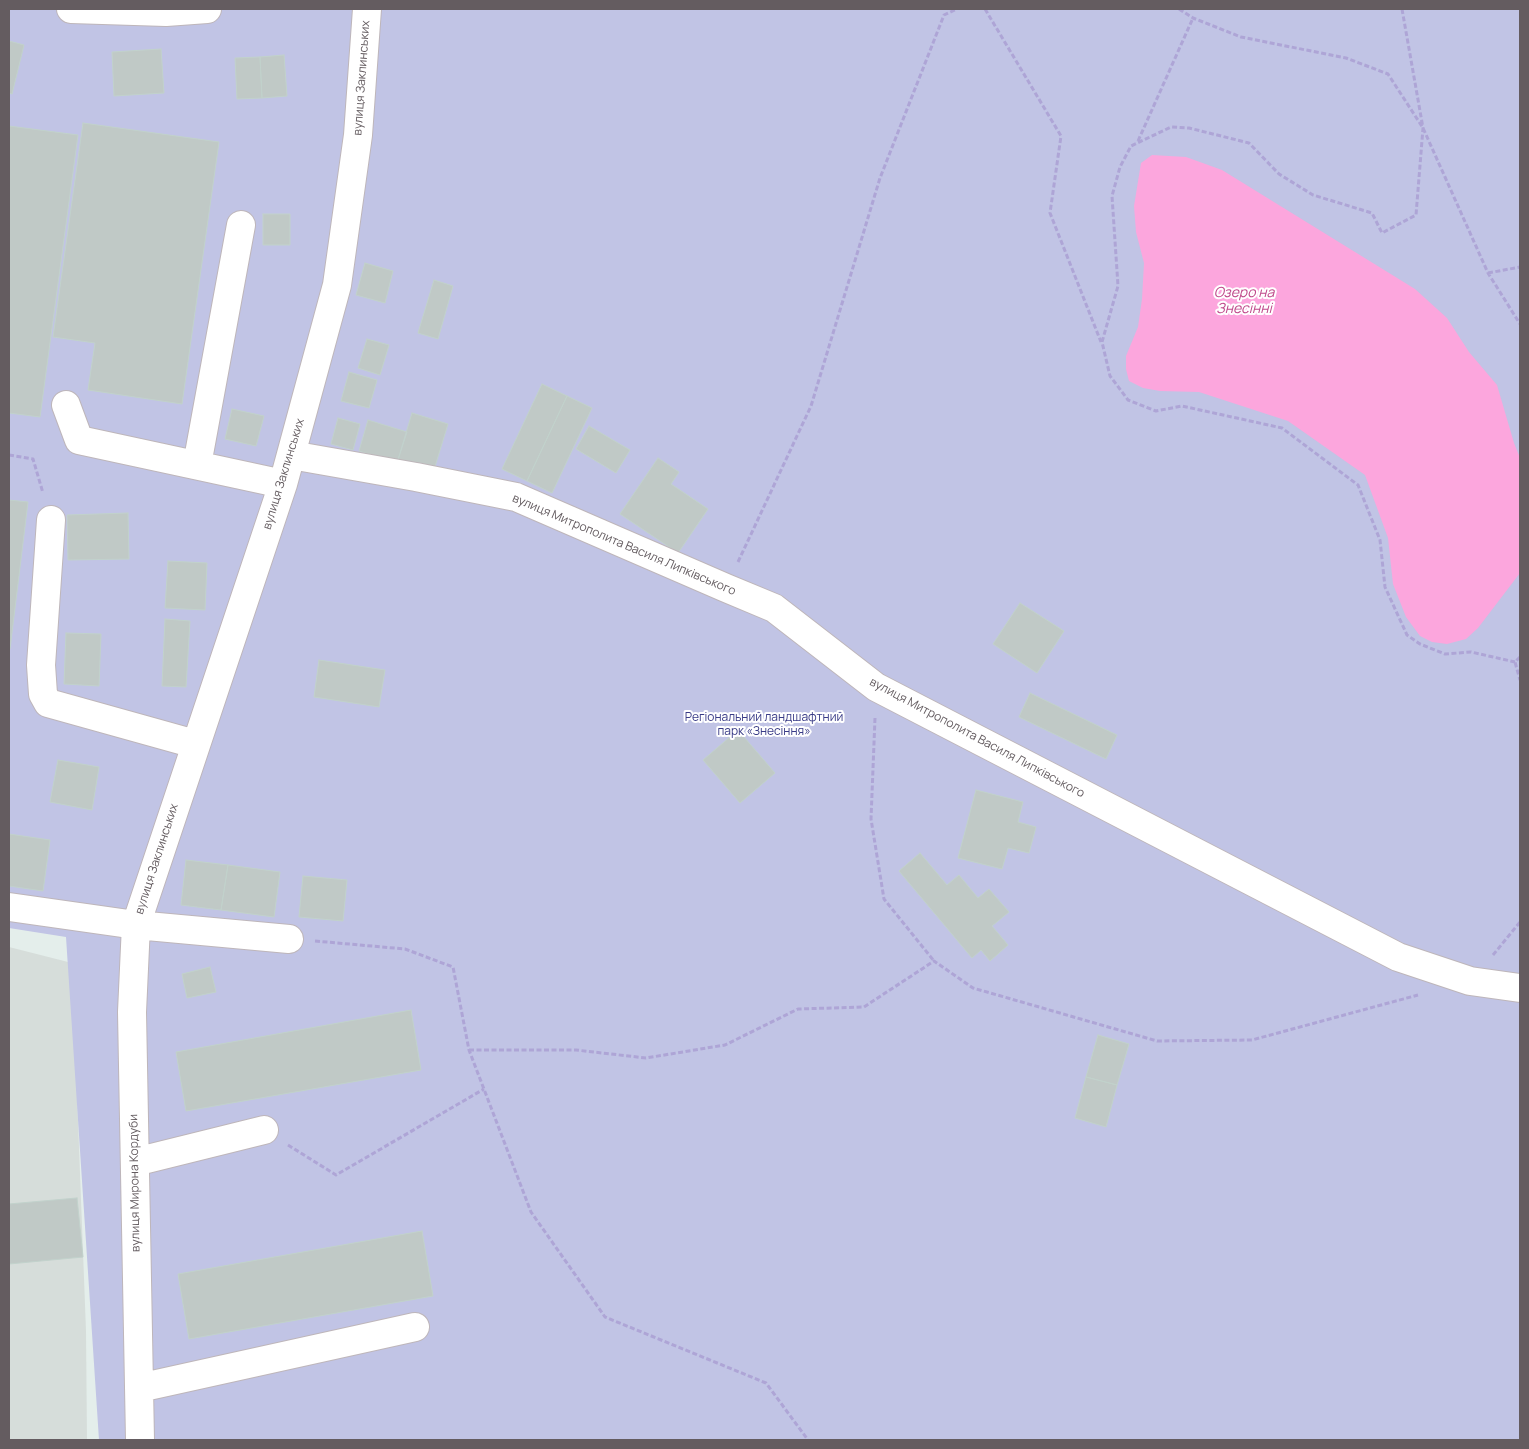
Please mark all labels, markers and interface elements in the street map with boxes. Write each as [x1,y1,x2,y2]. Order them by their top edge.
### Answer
street label: вулиця Заклинських [351,20,373,136]
water label: Озеро на Знесінні [1214,285,1274,318]
street label: вулиця Заклинських [260,417,308,531]
street label: вулиця Митрополита Василя Липківського [510,491,738,599]
street label: вулиця Митрополита Василя Липківського [867,675,1087,801]
park label: Регіональний ландшафтний парк «Знесіння» [685,711,843,739]
street label: вулиця Заклинських [132,802,182,916]
street label: вулиця Мирона Кордуби [127,1114,143,1252]

